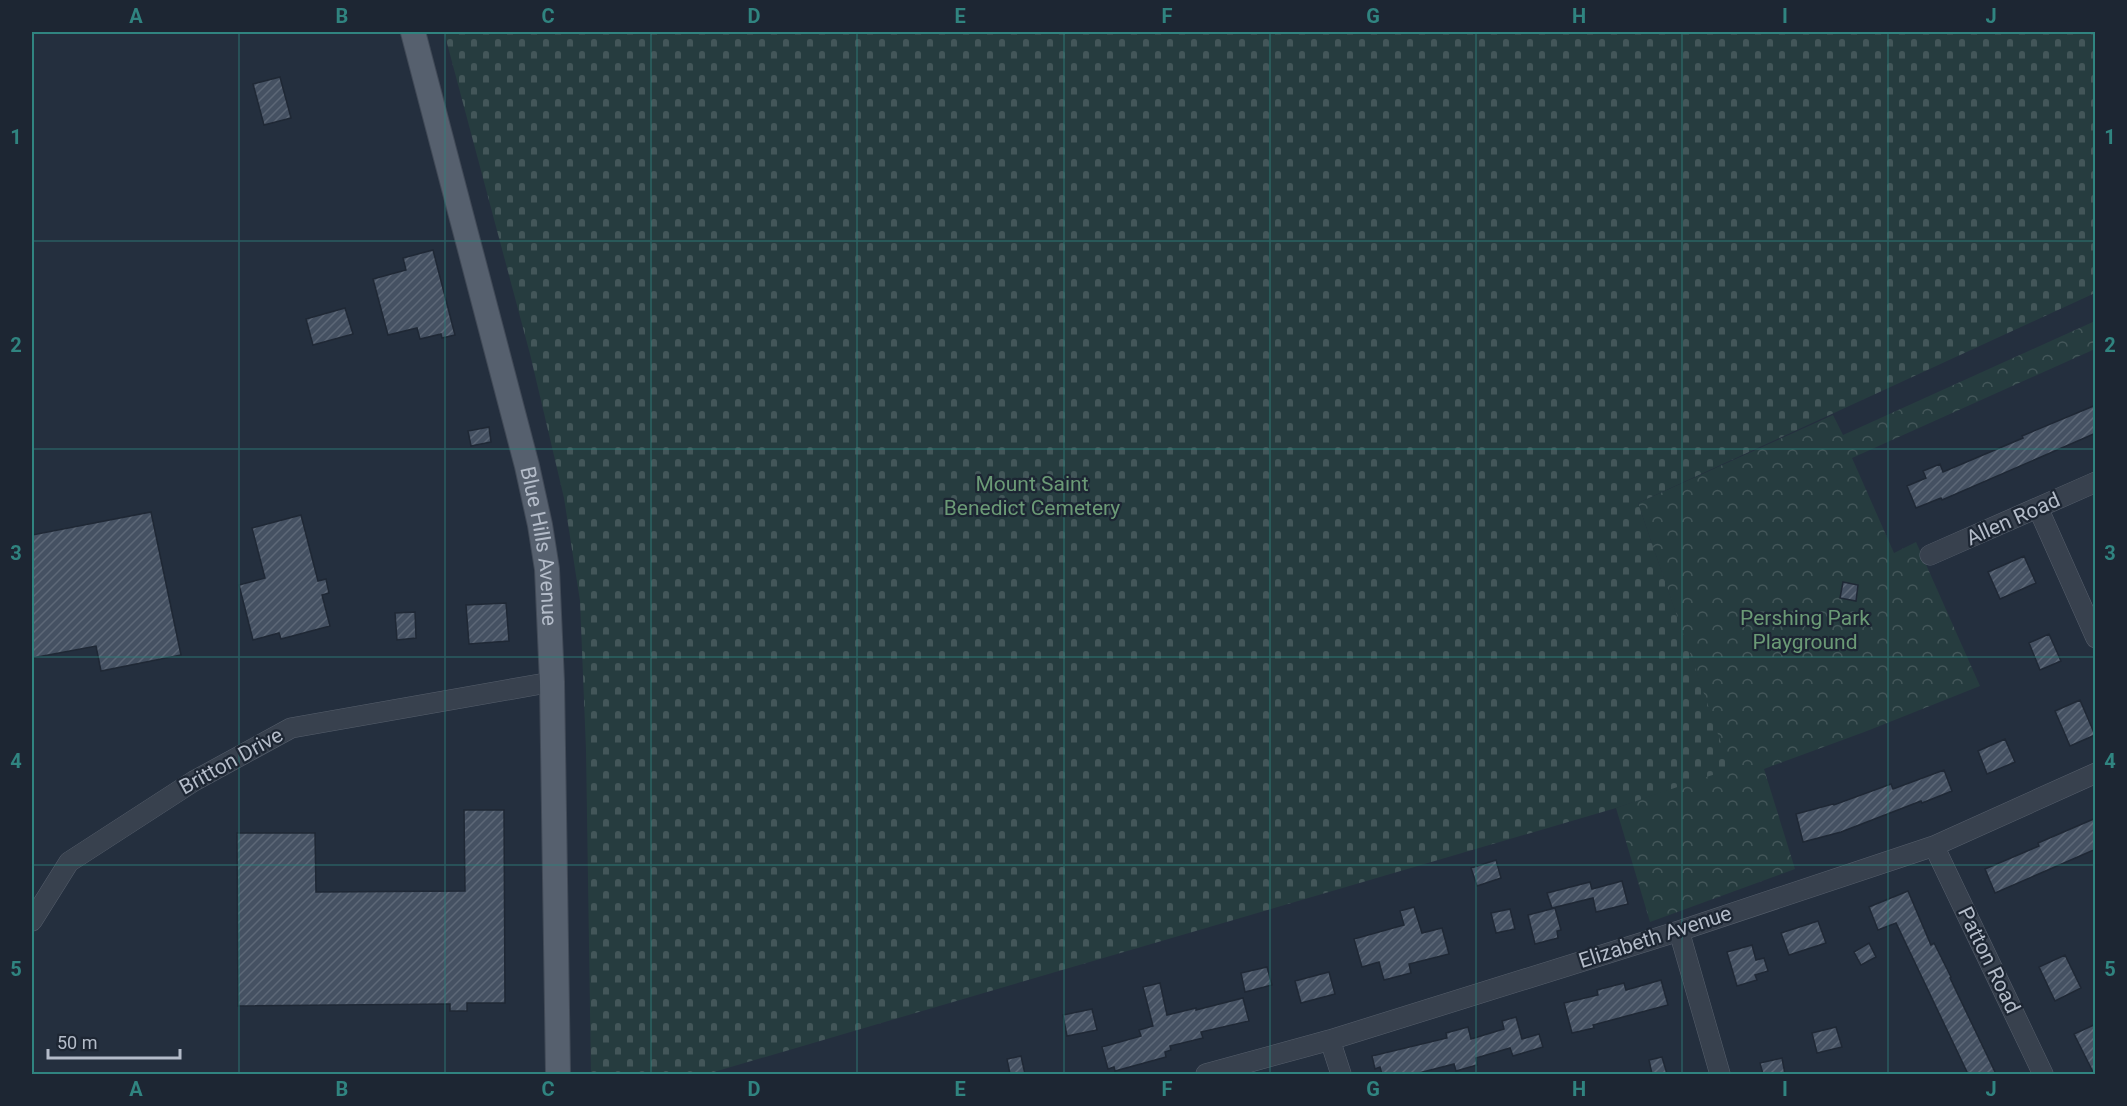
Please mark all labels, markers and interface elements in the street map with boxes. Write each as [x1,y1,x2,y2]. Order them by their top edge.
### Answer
text: A [129,4,143,28]
text: B [336,4,348,28]
text: C [541,4,555,28]
text: D [748,4,761,28]
text: E [954,4,966,28]
text: F [1162,4,1173,28]
text: G [1366,4,1380,28]
text: H [1572,4,1586,28]
text: I [1782,4,1788,28]
text: J [1985,4,1997,28]
text: 1 [10,125,22,149]
text: 1 [2104,125,2116,149]
text: 2 [10,333,22,357]
text: 2 [2104,333,2116,357]
street label: Blue Hills Avenue [515,464,562,626]
park label: Mount Saint Benedict Cemetery [944,472,1120,520]
street label: Allen Road [1962,488,2064,550]
text: 3 [10,541,22,565]
text: 3 [2104,541,2116,565]
park label: Pershing Park Playground [1740,606,1870,654]
street label: Britton Drive [175,723,287,799]
text: 4 [10,749,22,773]
text: 4 [2104,749,2116,773]
street label: Elizabeth Avenue [1576,901,1734,973]
street label: Patton Road [1953,903,2025,1017]
text: 5 [10,957,22,981]
text: 5 [2104,957,2116,981]
scale bar [48,1022,180,1060]
text: 50 m [57,1032,97,1053]
text: A [129,1077,143,1101]
text: B [336,1077,348,1101]
text: C [541,1077,555,1101]
text: D [748,1077,761,1101]
text: E [954,1077,966,1101]
text: F [1162,1077,1173,1101]
text: G [1366,1077,1380,1101]
text: H [1572,1077,1586,1101]
text: I [1782,1077,1788,1101]
text: J [1985,1077,1997,1101]

